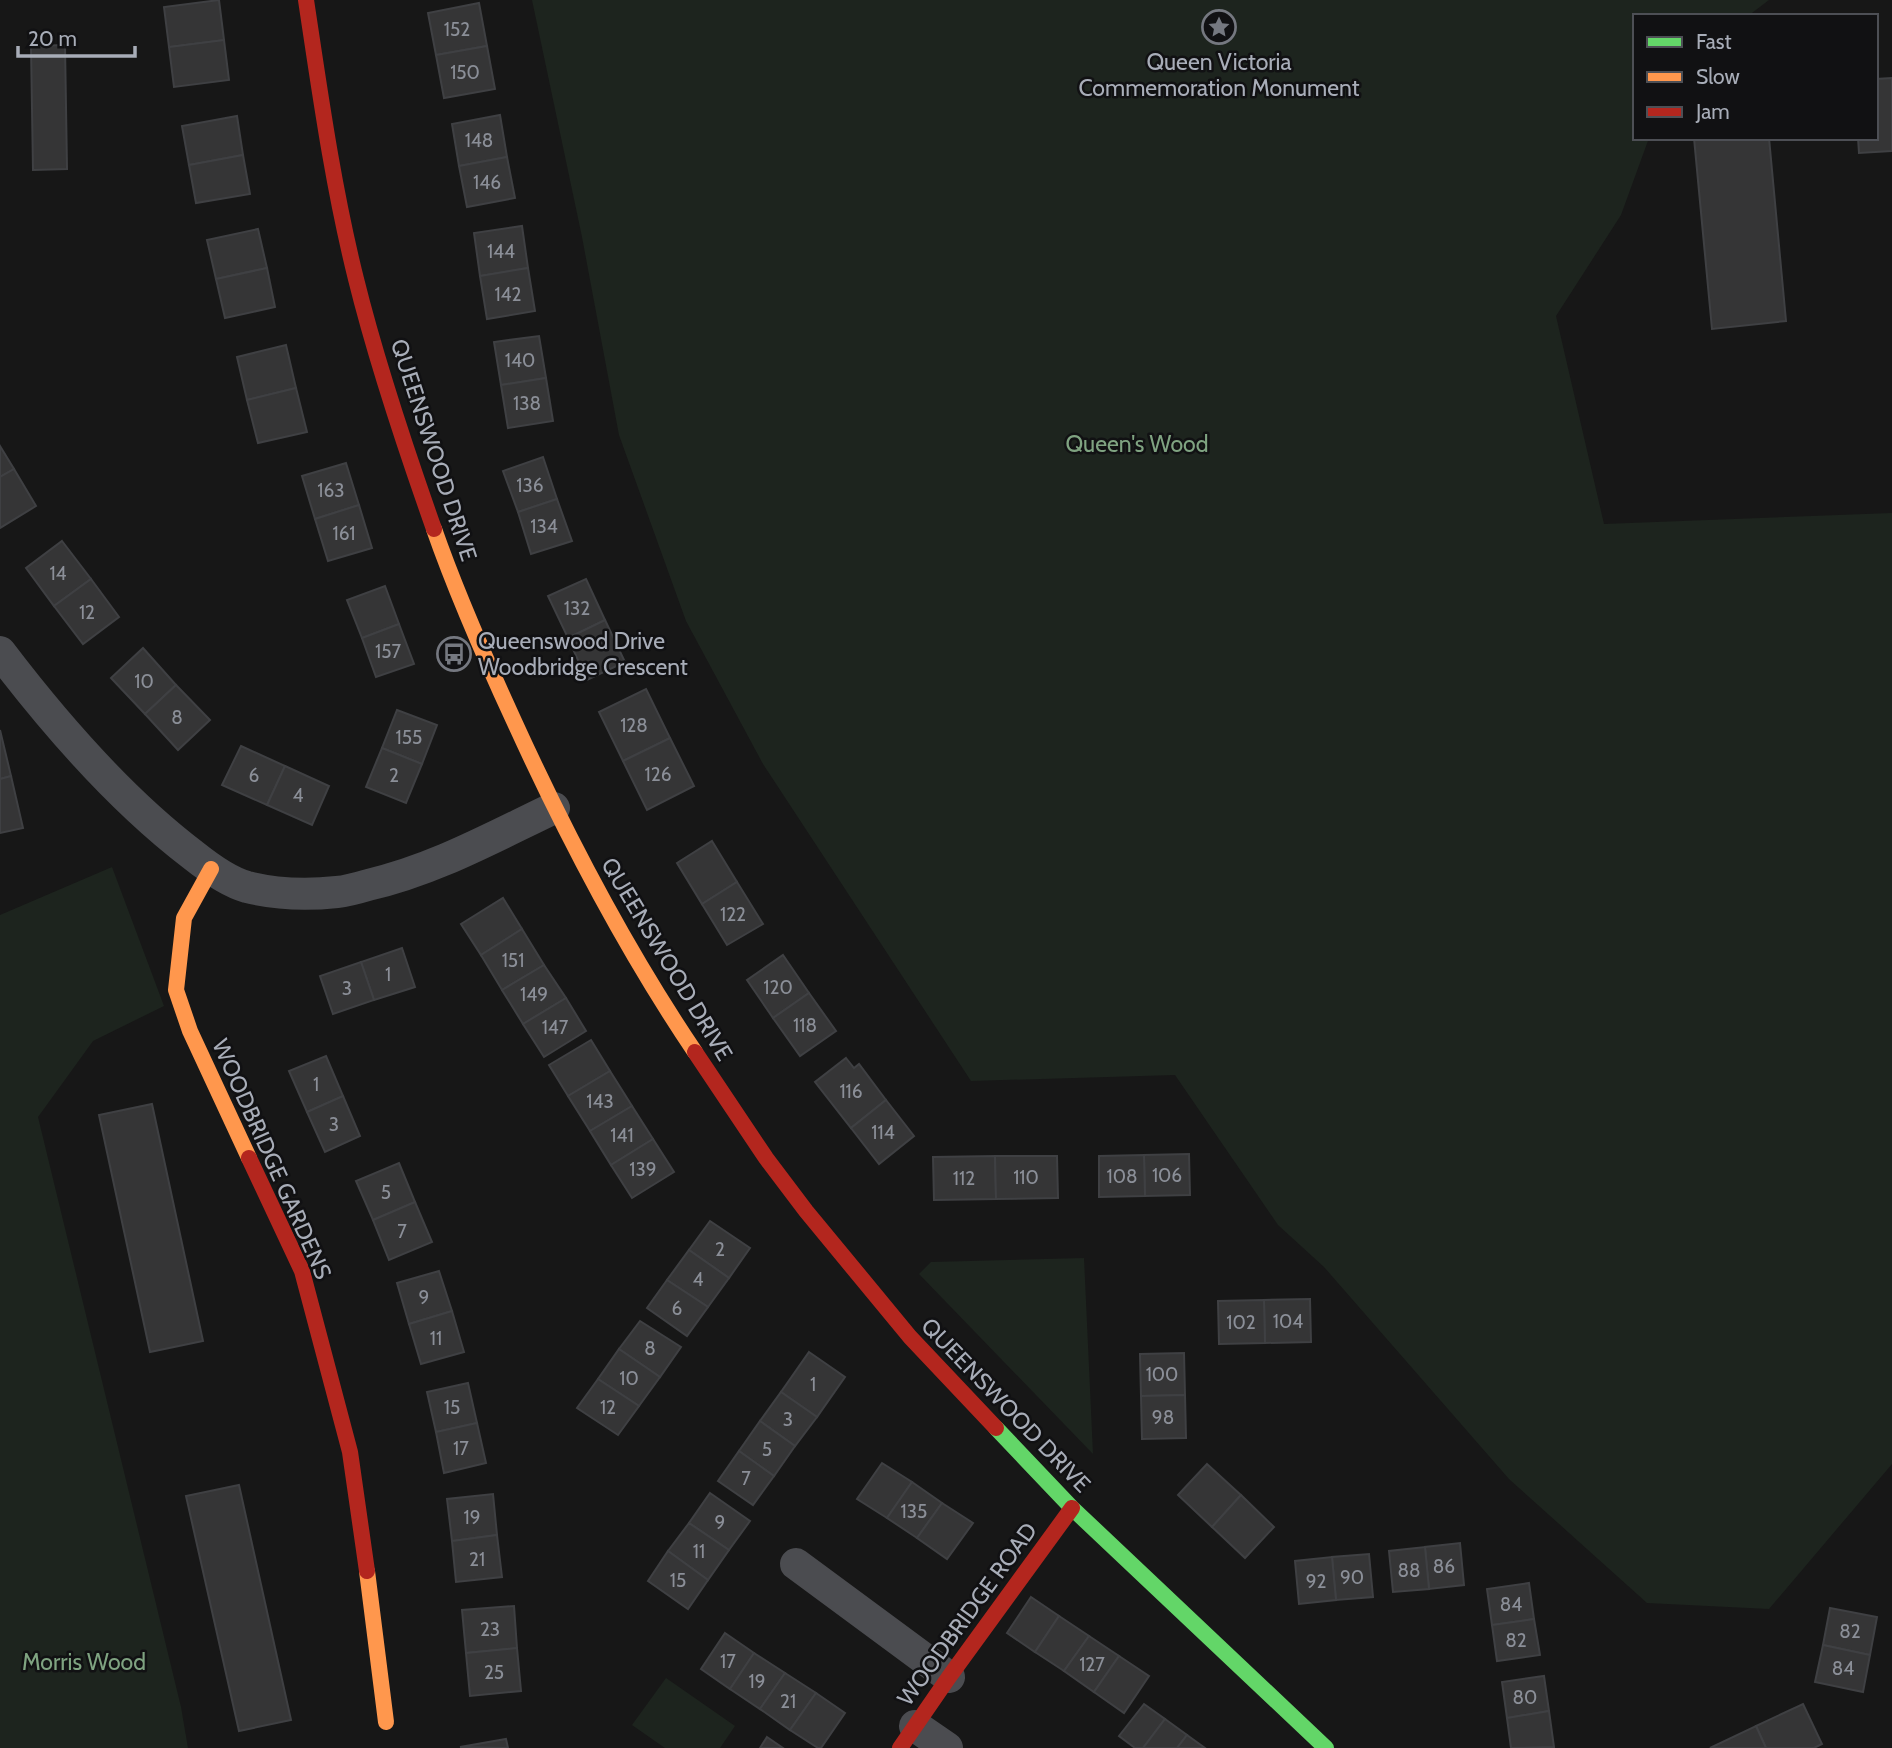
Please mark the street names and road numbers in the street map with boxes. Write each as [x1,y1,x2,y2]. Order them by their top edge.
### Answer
street label: QUEENSWOOD DRIVE [385,336,483,564]
street label: QUEENSWOOD DRIVE [595,853,739,1065]
street label: WOODBRIDGE GARDENS [206,1035,338,1283]
street label: QUEENSWOOD DRIVE [915,1312,1097,1498]
street label: WOODBRIDGE ROAD [891,1517,1043,1711]

